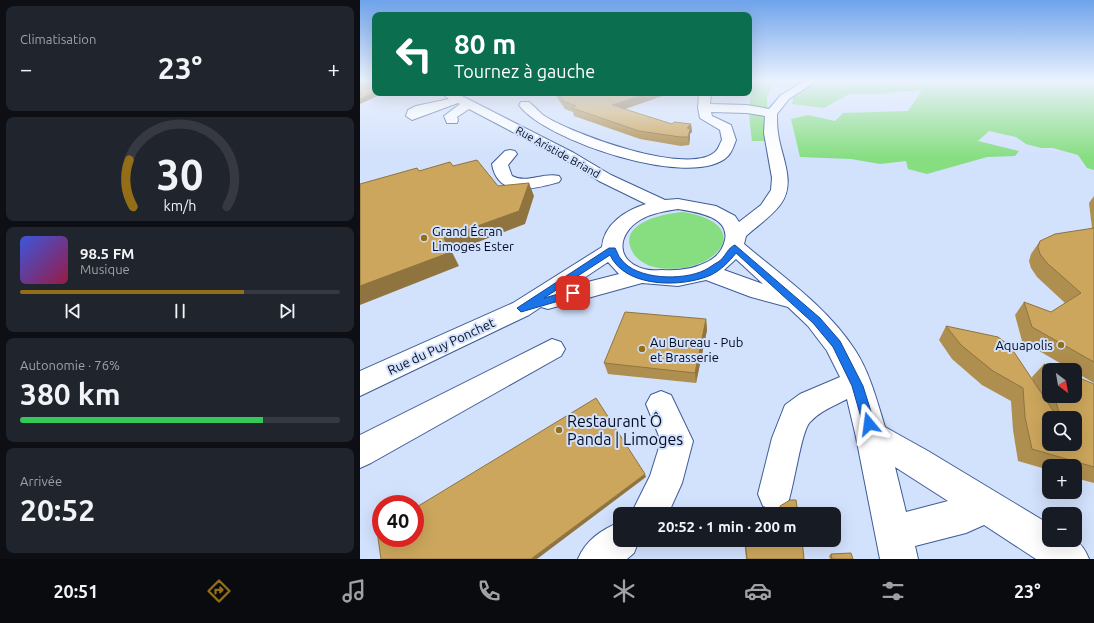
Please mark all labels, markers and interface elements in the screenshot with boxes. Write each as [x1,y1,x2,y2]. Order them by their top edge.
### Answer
icon: left [388,28,440,80]
text: 80 m [454,28,516,59]
text: Climatisation [20,32,96,46]
text: 23° [158,51,202,85]
text: − [20,56,32,81]
text: + [328,56,340,81]
text: Tournez à gauche [454,61,595,81]
street label: Rue Aristide Briand [514,124,602,180]
text: 30 [157,151,203,198]
text: km/h [164,197,196,213]
place label: Grand Écran Limoges Ester [432,223,514,253]
marker: Grand Écran Limoges Ester [419,233,429,243]
text: 98.5 FM [80,245,134,262]
text: Musique [80,262,130,276]
pin [556,276,590,310]
icon: arrive [562,282,584,304]
icon: previous [62,300,84,322]
icon: pause [169,300,191,322]
icon: next [276,300,298,322]
street label: Rue du Puy Ponchet [385,315,497,377]
place label: Au Bureau - Pub et Brasserie [650,335,743,364]
place label: Aquapolis [995,338,1053,352]
marker: Aquapolis [1056,340,1066,350]
marker: Au Bureau - Pub et Brasserie [637,344,647,354]
text: Autonomie · 76% [20,358,120,372]
north arrow [1042,363,1082,403]
map controls [1042,363,1082,547]
text: 380 km [20,377,121,411]
position arrow [848,403,890,445]
place label: Restaurant Ô Panda | Limoges [567,411,683,448]
button: search [1042,411,1082,451]
marker: Restaurant Ô Panda | Limoges [554,425,564,435]
button: + [1042,459,1082,499]
text: Arrivée [20,474,62,488]
text: 20:52 [20,493,95,527]
speed limit sign: 40 [372,495,424,547]
button: − [1042,507,1082,547]
text: 20:52 · 1 min · 200 m [658,518,796,535]
icon: directions [205,577,233,605]
icon: music [340,577,368,605]
icon: phone [475,577,503,605]
icon: climate [610,577,638,605]
icon: car [744,577,772,605]
icon: filters [879,577,907,605]
text: 20:51 [53,581,98,601]
text: 23° [1014,581,1041,601]

